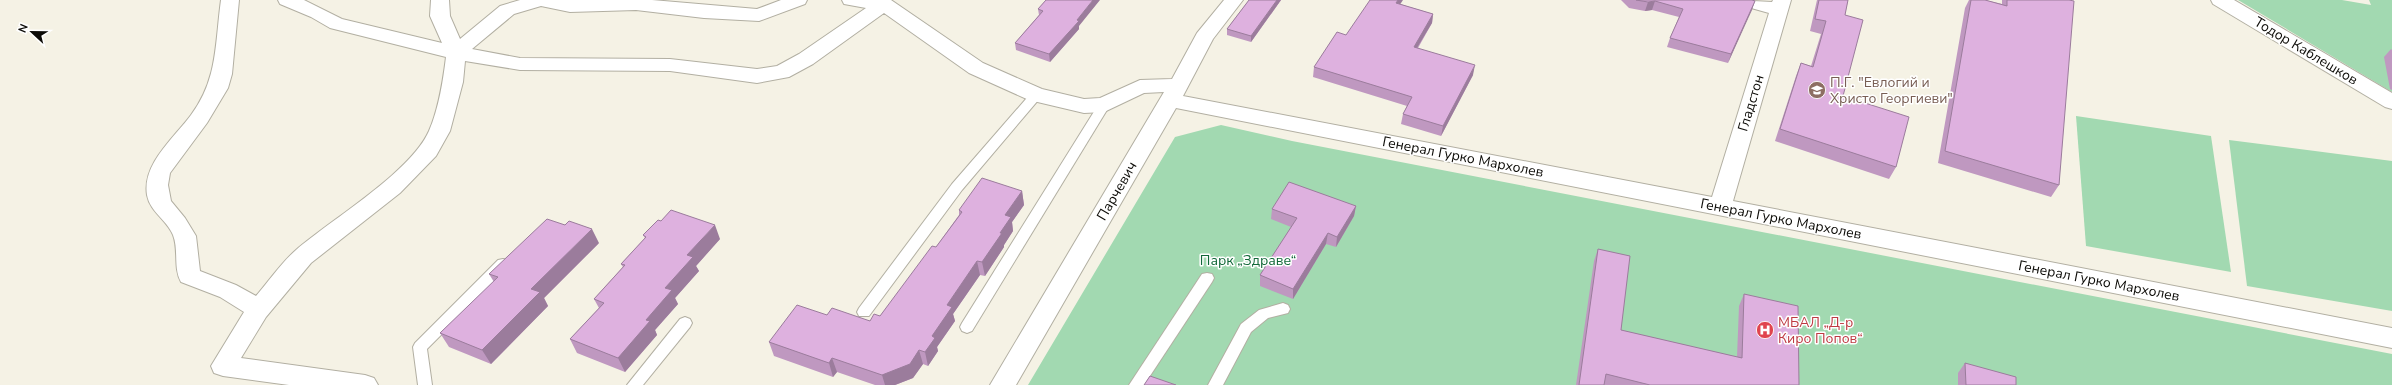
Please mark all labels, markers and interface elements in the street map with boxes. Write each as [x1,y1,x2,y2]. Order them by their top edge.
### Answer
north arrow [12,12,52,52]
street label: Тодор Каблешков [2251,13,2362,90]
text: N [15,22,32,35]
street label: Гладстон [1733,72,1769,134]
place label: П.Г. "Евлогий и Христо Георгиеви" [1830,73,1953,108]
school or university icon: П.Г. "Евлогий и Христо Георгиеви" [1807,80,1827,100]
street label: Генерал Гурко Мархолев [1381,132,1546,182]
street label: Парчевич [1092,158,1142,224]
street label: Генерал Гурко Мархолев [1699,194,1864,244]
park label: Парк „Здраве“ [1200,251,1296,270]
street label: Генерал Гурко Мархолев [2017,256,2182,306]
place label: МБАЛ „Д-р Киро Попов“ [1778,313,1863,348]
hospital icon: МБАЛ „Д-р Киро Попов“ [1755,320,1775,340]

